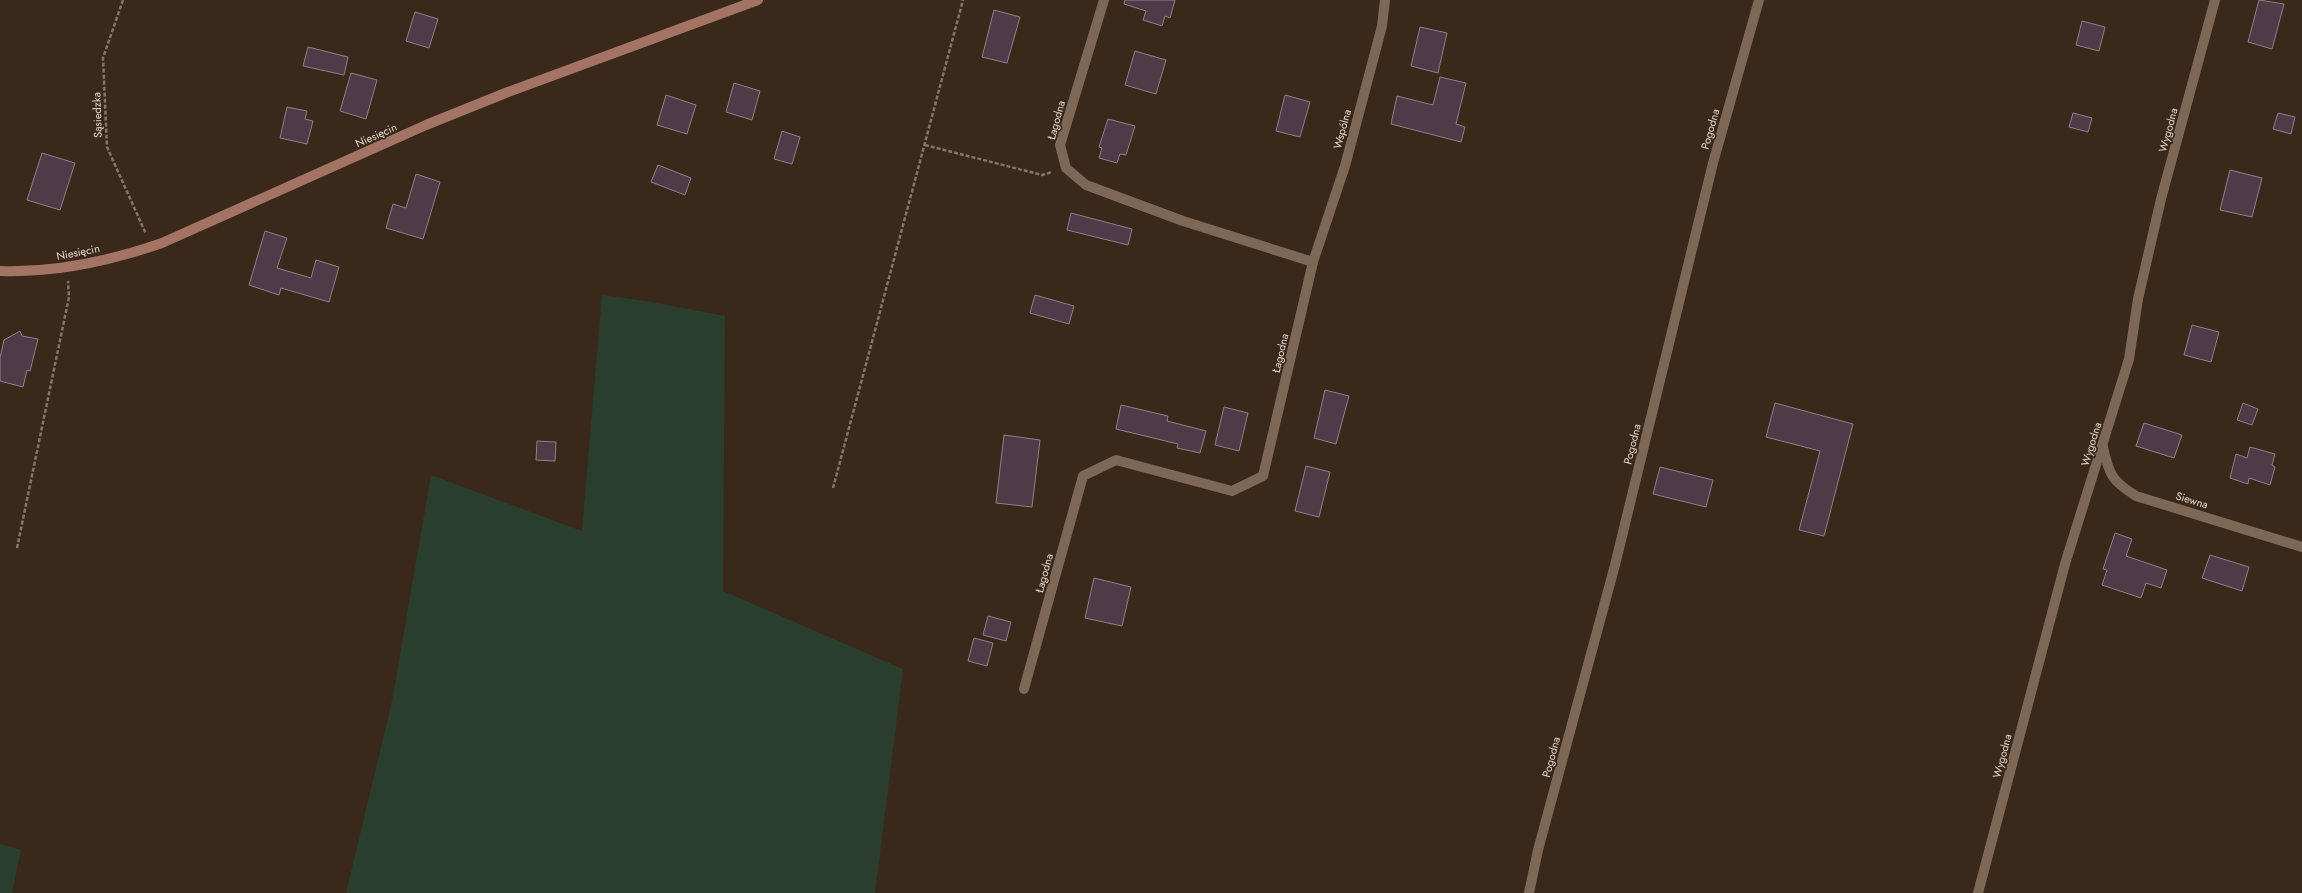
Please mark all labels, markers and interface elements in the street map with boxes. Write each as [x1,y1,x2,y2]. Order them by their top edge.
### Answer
street label: Sąsiedzka [88,92,106,138]
street label: Łagodna [1043,99,1069,142]
street label: Wygodna [2154,106,2182,154]
street label: Pogodna [1697,107,1723,151]
street label: Wspólna [1329,108,1355,150]
street label: Niesięcin [353,119,399,151]
street label: Niesięcin [55,240,101,264]
street label: Łagodna [1267,332,1292,375]
street label: Wygodna [2077,420,2105,468]
street label: Pogodna [1619,422,1645,466]
street label: Siewna [2174,488,2210,512]
street label: Łagodna [1031,552,1057,595]
street label: Wygodna [1988,732,2016,780]
street label: Pogodna [1538,735,1564,779]

